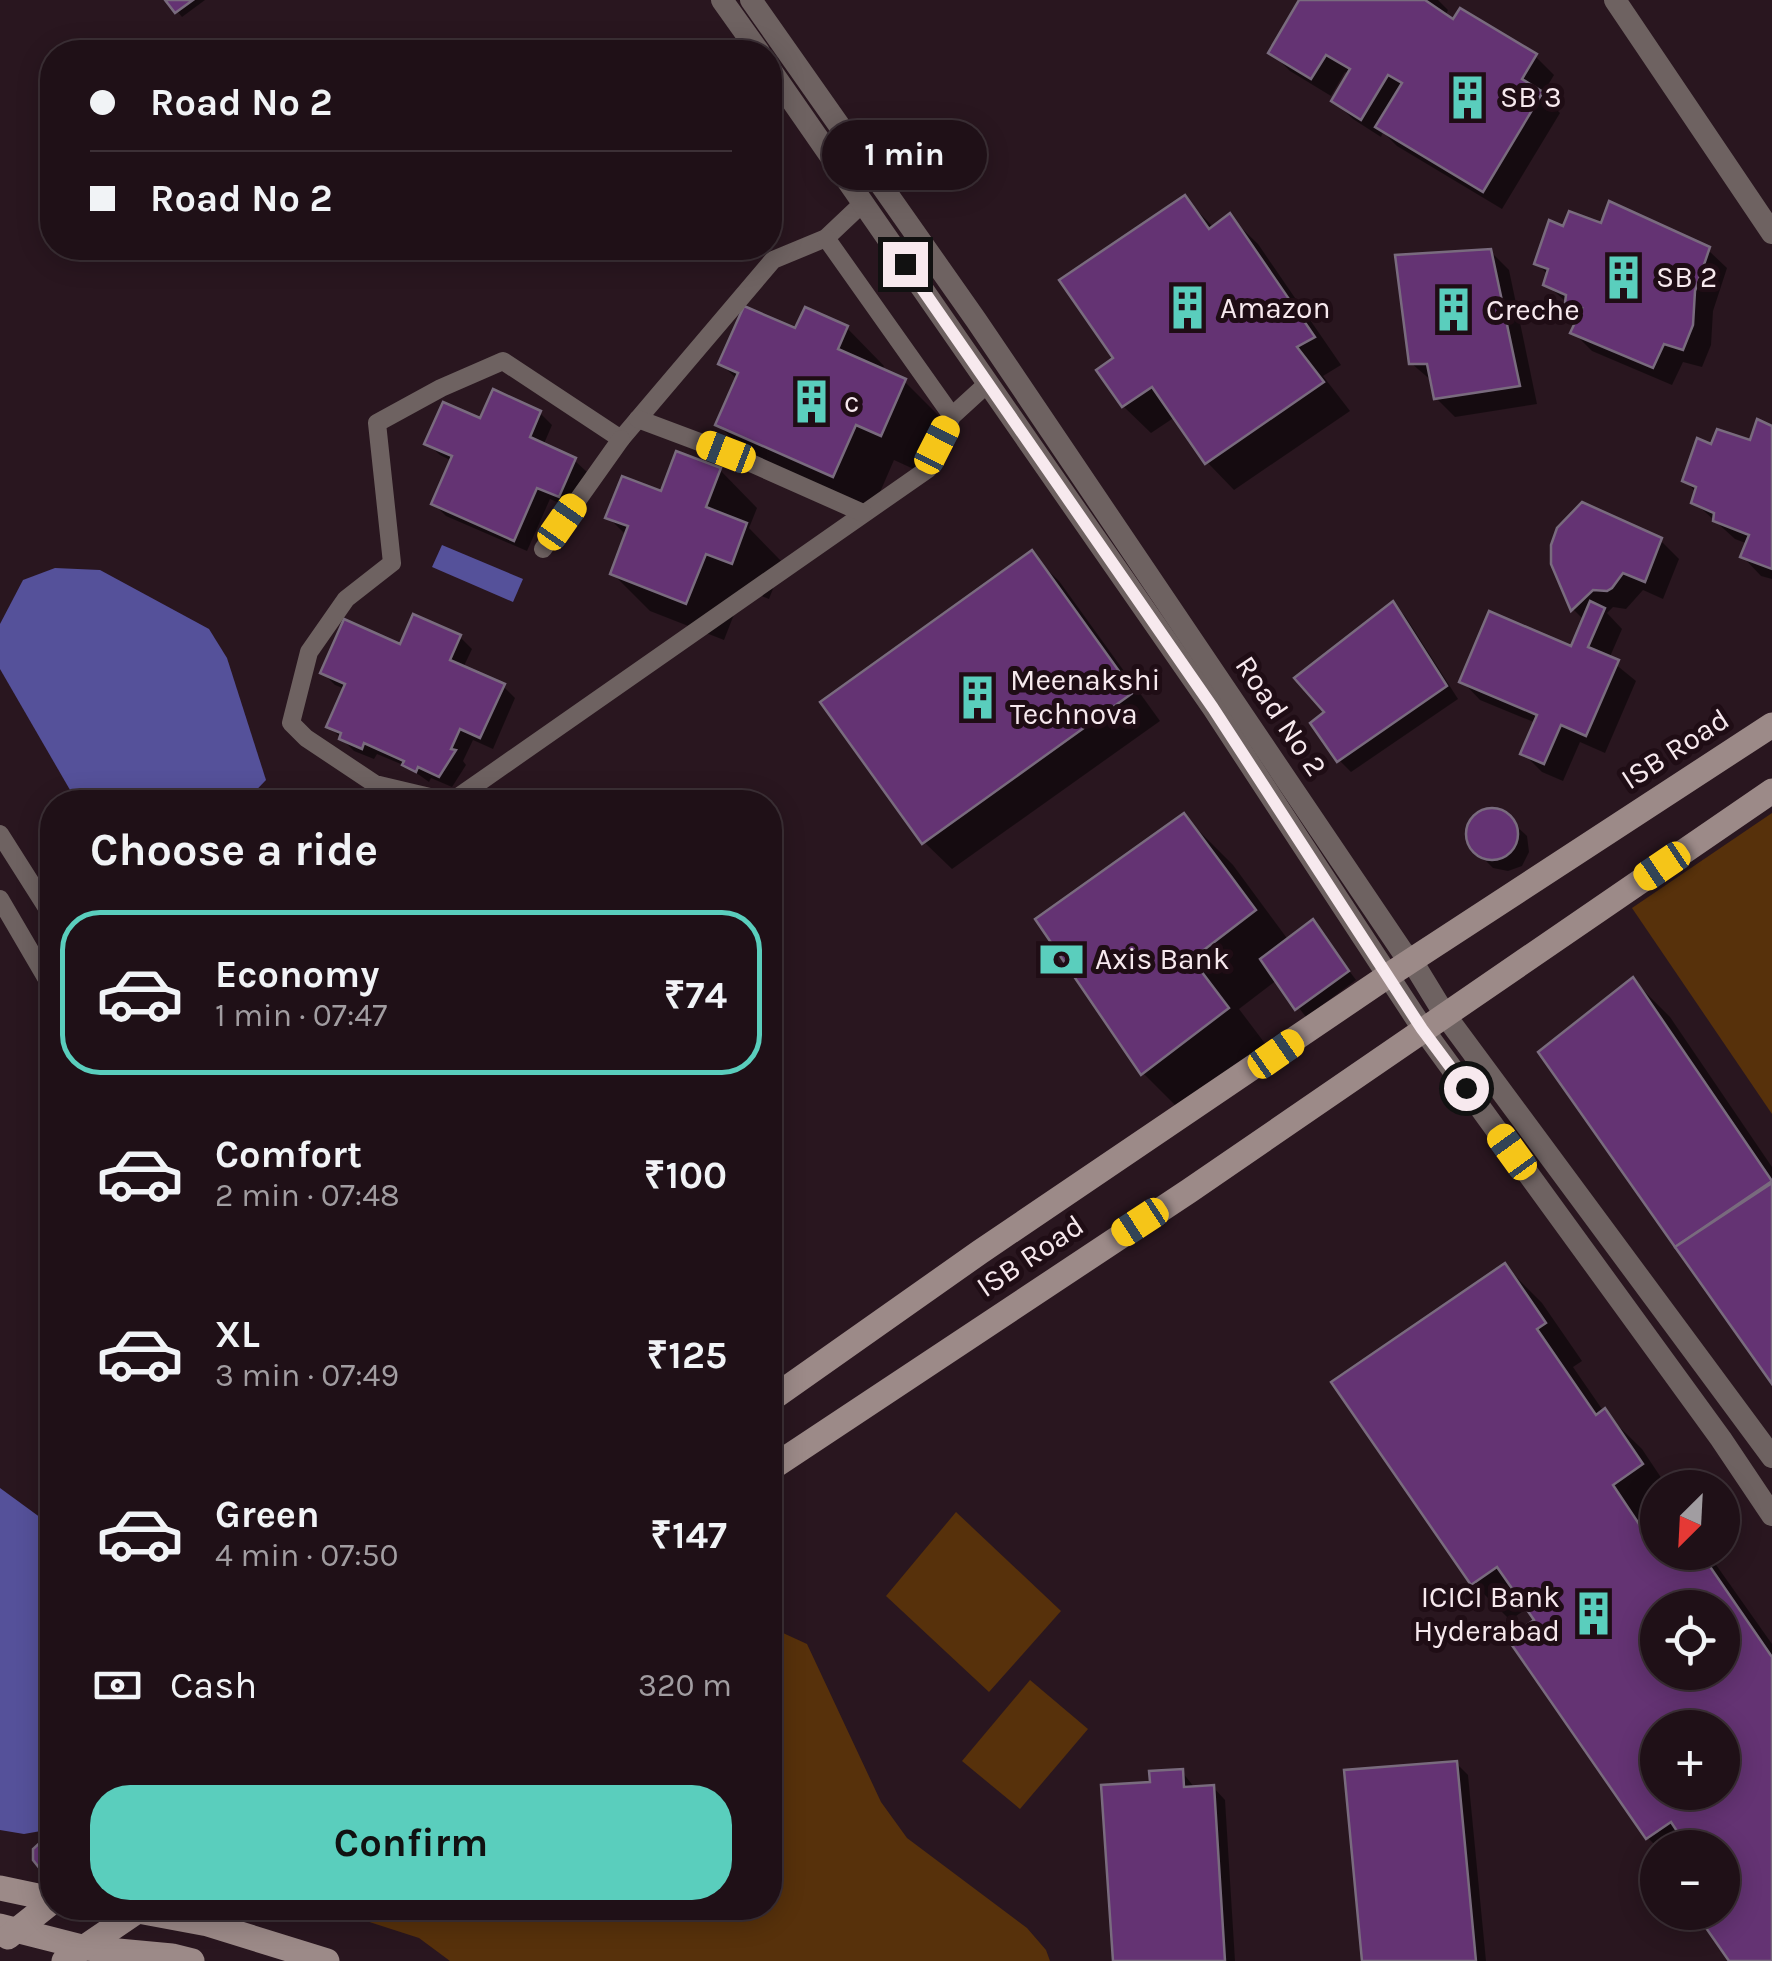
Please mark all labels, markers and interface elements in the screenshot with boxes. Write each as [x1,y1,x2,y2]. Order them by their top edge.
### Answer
building icon: SB 3 [1443,73,1491,121]
place label: SB 3 [1500,79,1562,115]
text: Road No 2 [150,80,333,125]
callout: 1 min [822,119,988,189]
text: 1 min [864,136,945,173]
text: Road No 2 [150,176,333,221]
route end [883,242,928,287]
building icon: SB 2 [1599,253,1647,301]
place label: SB 2 [1656,259,1717,295]
building icon: Amazon [1163,284,1211,332]
building icon: Creche [1429,286,1477,334]
place label: Amazon [1220,290,1331,326]
place label: Creche [1486,292,1580,328]
building icon: c [787,378,835,426]
place label: c [844,384,859,420]
car [910,411,964,479]
car [693,427,759,477]
car [533,489,591,555]
street label: Road No 2 [1228,649,1334,783]
place label: Meenakshi Technova [1010,662,1161,732]
building icon: Meenakshi Technova [953,673,1001,721]
street label: ISB Road [1614,701,1736,797]
text: Choose a ride [90,824,378,876]
car [1629,837,1695,895]
bank icon: Axis Bank [1038,935,1086,983]
place label: Axis Bank [1095,941,1230,977]
icon: car [95,948,185,1038]
text: Economy [215,952,379,997]
text: ₹74 [664,973,727,1018]
text: 1 min · 07:47 [215,997,387,1034]
car [1243,1025,1309,1083]
route start [1444,1066,1489,1111]
car [1482,1119,1542,1185]
icon: car [95,1128,185,1218]
text: Comfort [215,1132,362,1177]
text: ₹100 [644,1153,727,1198]
text: 2 min · 07:48 [215,1177,400,1214]
car [1107,1193,1173,1251]
street label: ISB Road [970,1207,1090,1305]
icon: car [95,1308,185,1398]
text: XL [215,1312,260,1357]
text: ₹125 [647,1333,727,1378]
text: 3 min · 07:49 [215,1357,399,1394]
north arrow [1640,1470,1740,1570]
map controls [1640,1470,1740,1930]
icon: car [95,1488,185,1578]
text: Green [215,1492,320,1537]
text: ₹147 [650,1513,727,1558]
text: 4 min · 07:50 [215,1537,399,1574]
place label: ICICI Bank Hyderabad [1413,1579,1560,1649]
building icon: ICICI Bank Hyderabad [1569,1590,1617,1638]
button: locate [1640,1590,1740,1690]
icon: cash [90,1658,145,1713]
text: Cash [170,1663,257,1708]
text: 320 m [638,1667,732,1704]
button: + [1640,1710,1740,1810]
button: Confirm [90,1785,732,1900]
button: − [1640,1830,1740,1930]

